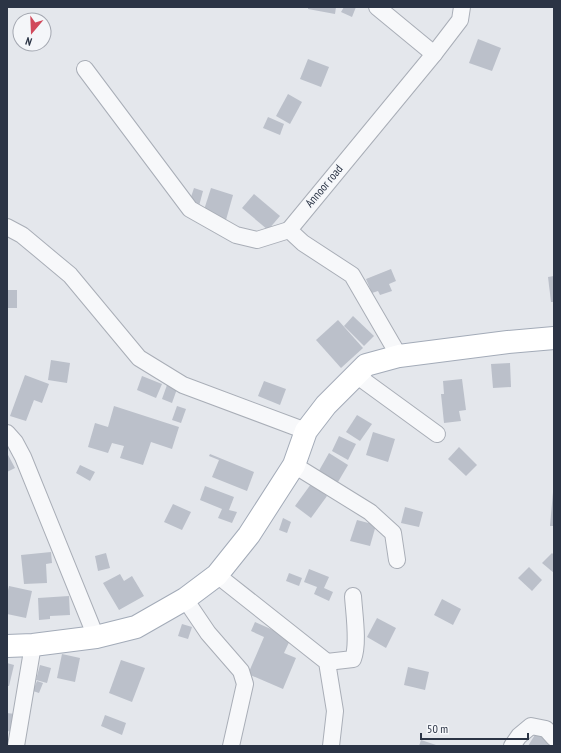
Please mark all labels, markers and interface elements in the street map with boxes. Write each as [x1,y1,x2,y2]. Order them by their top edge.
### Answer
north arrow [12,12,52,52]
text: N [24,34,34,49]
street label: Annoor road [302,161,346,210]
scale bar [421,715,528,741]
text: 50 m [427,721,448,736]

